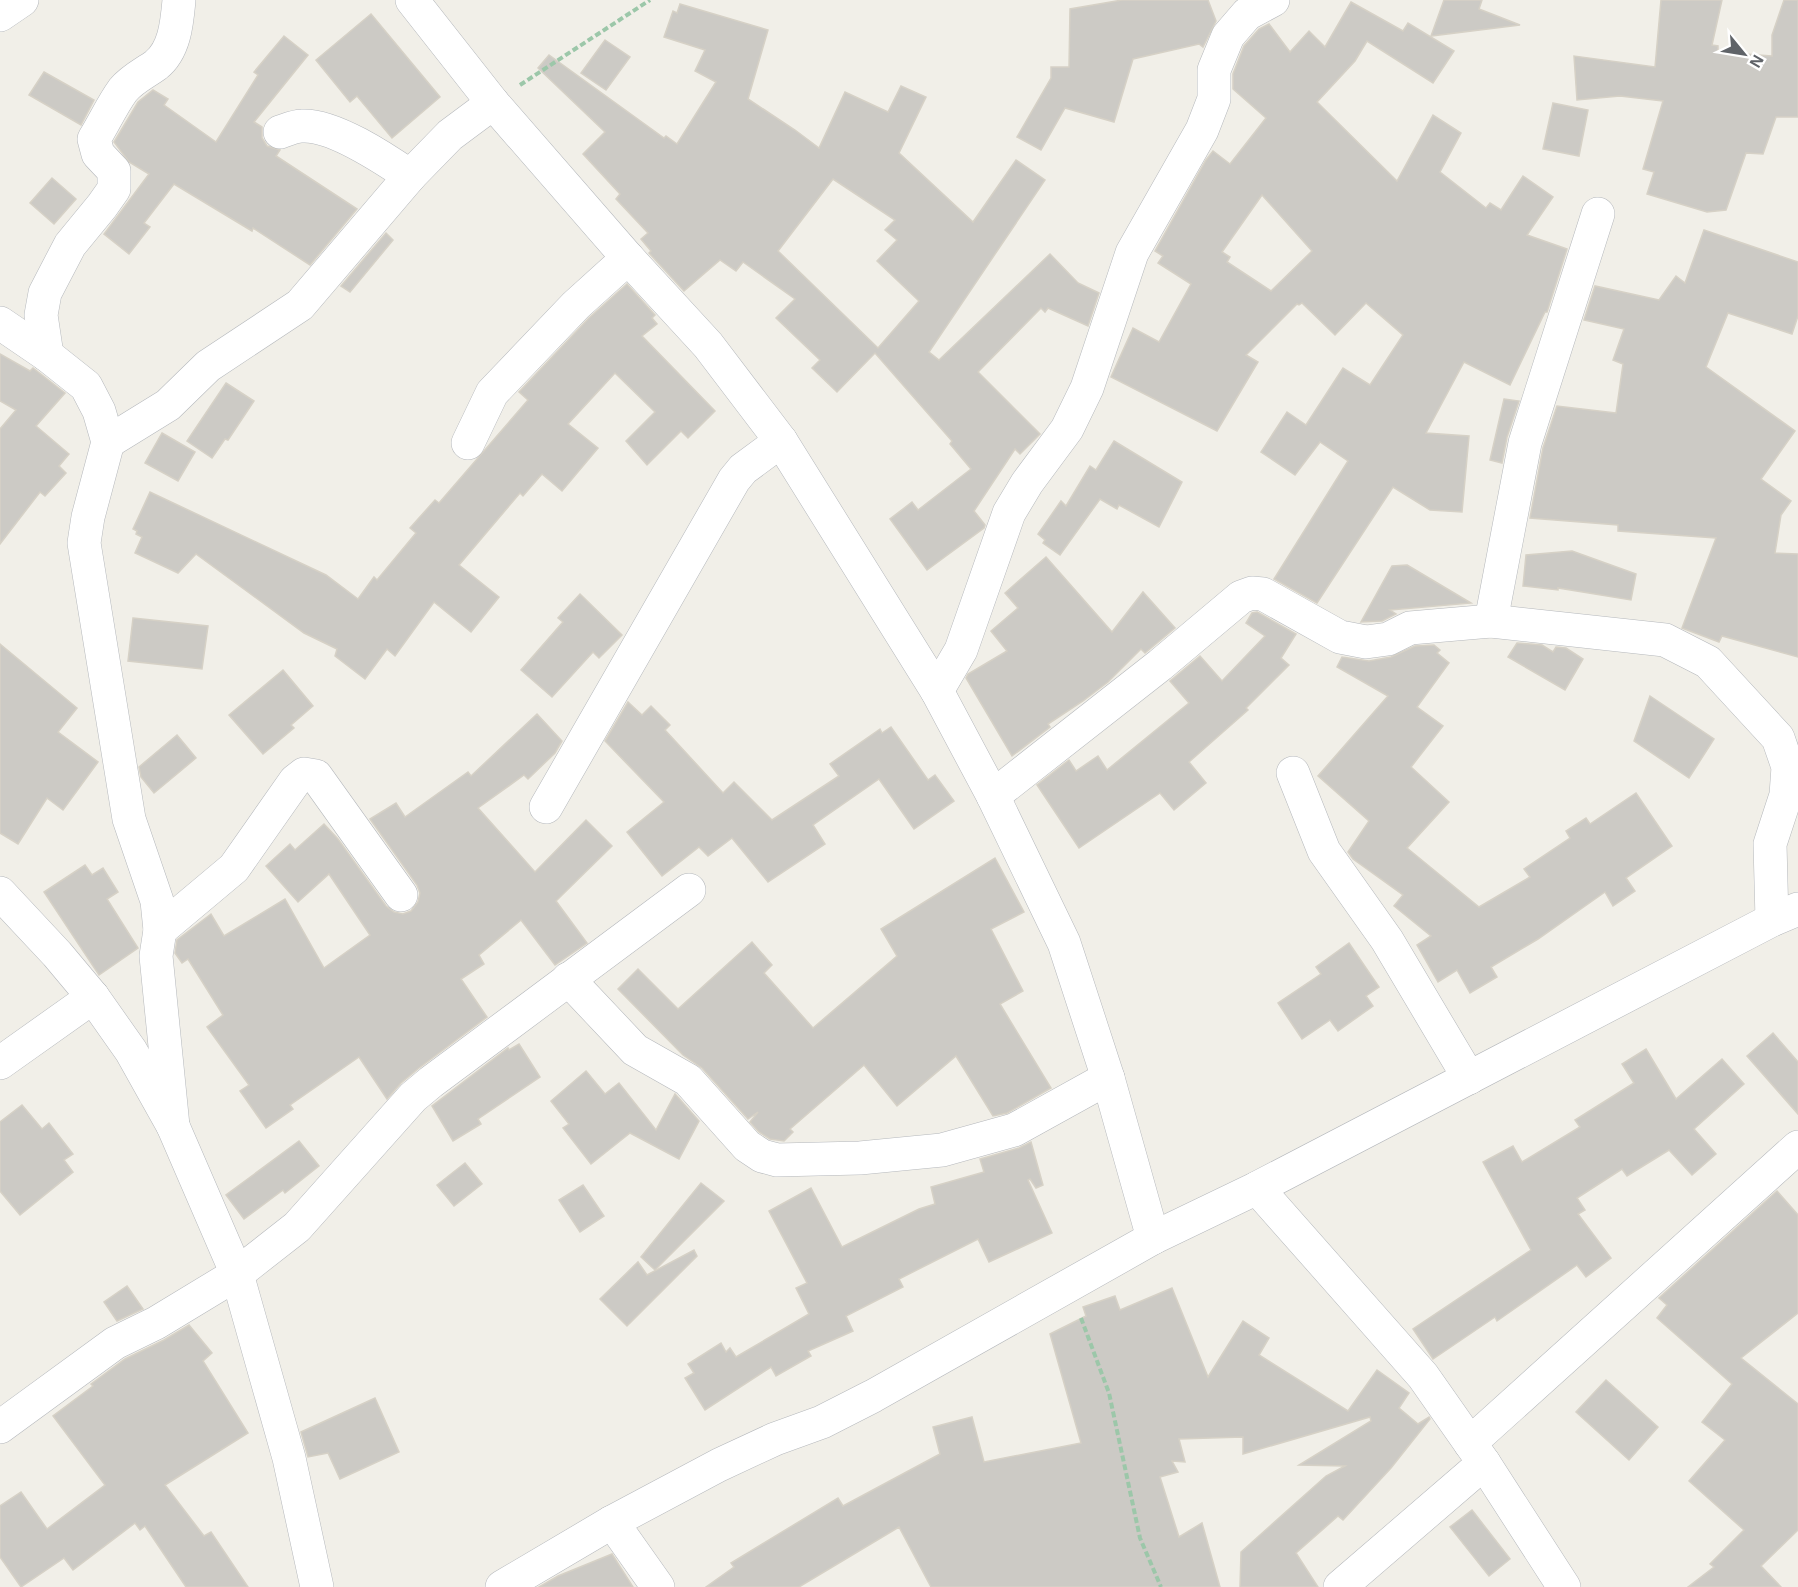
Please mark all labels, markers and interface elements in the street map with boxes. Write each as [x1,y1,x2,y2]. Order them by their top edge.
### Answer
north arrow [1714,24,1774,84]
text: N [1746,52,1767,71]

